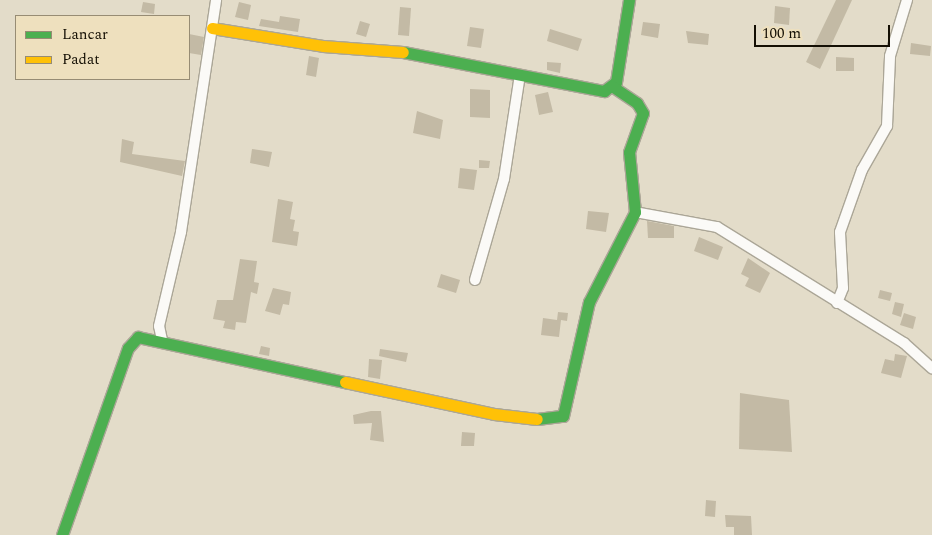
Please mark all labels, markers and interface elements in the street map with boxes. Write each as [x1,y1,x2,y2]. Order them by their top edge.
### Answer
legend [15,15,190,80]
scale bar [757,15,893,47]
text: 100 m [762,22,801,45]
text: Lancar [62,23,108,46]
text: Padat [62,48,100,71]

